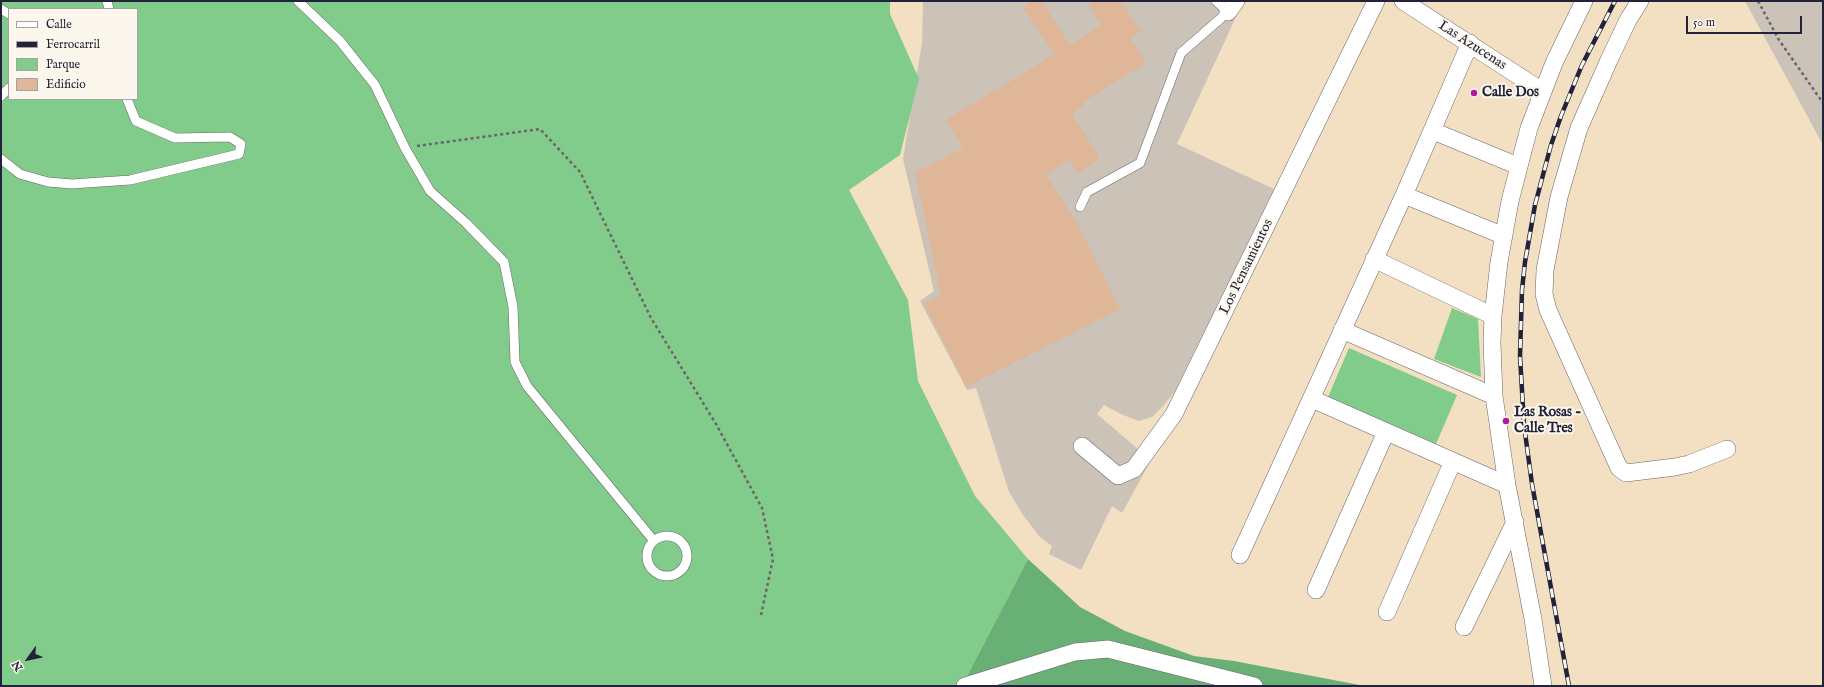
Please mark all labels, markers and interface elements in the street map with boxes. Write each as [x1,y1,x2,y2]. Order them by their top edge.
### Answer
legend [8,8,138,100]
scale bar [1688,8,1804,34]
text: 50 m [1693,15,1715,30]
text: Calle [46,17,72,32]
street label: Las Azucenas [1435,18,1509,74]
text: Ferrocarril [46,37,100,52]
text: Parque [46,57,80,72]
text: Edificio [46,77,86,92]
place label: Calle Dos [1482,85,1539,101]
marker: Calle Dos [1469,88,1479,98]
street label: Los Pensamientos [1217,217,1277,317]
place label: Las Rosas - Calle Tres [1514,405,1582,438]
marker: Las Rosas - Calle Tres [1501,416,1511,426]
north arrow [8,639,48,679]
text: N [9,658,26,673]

